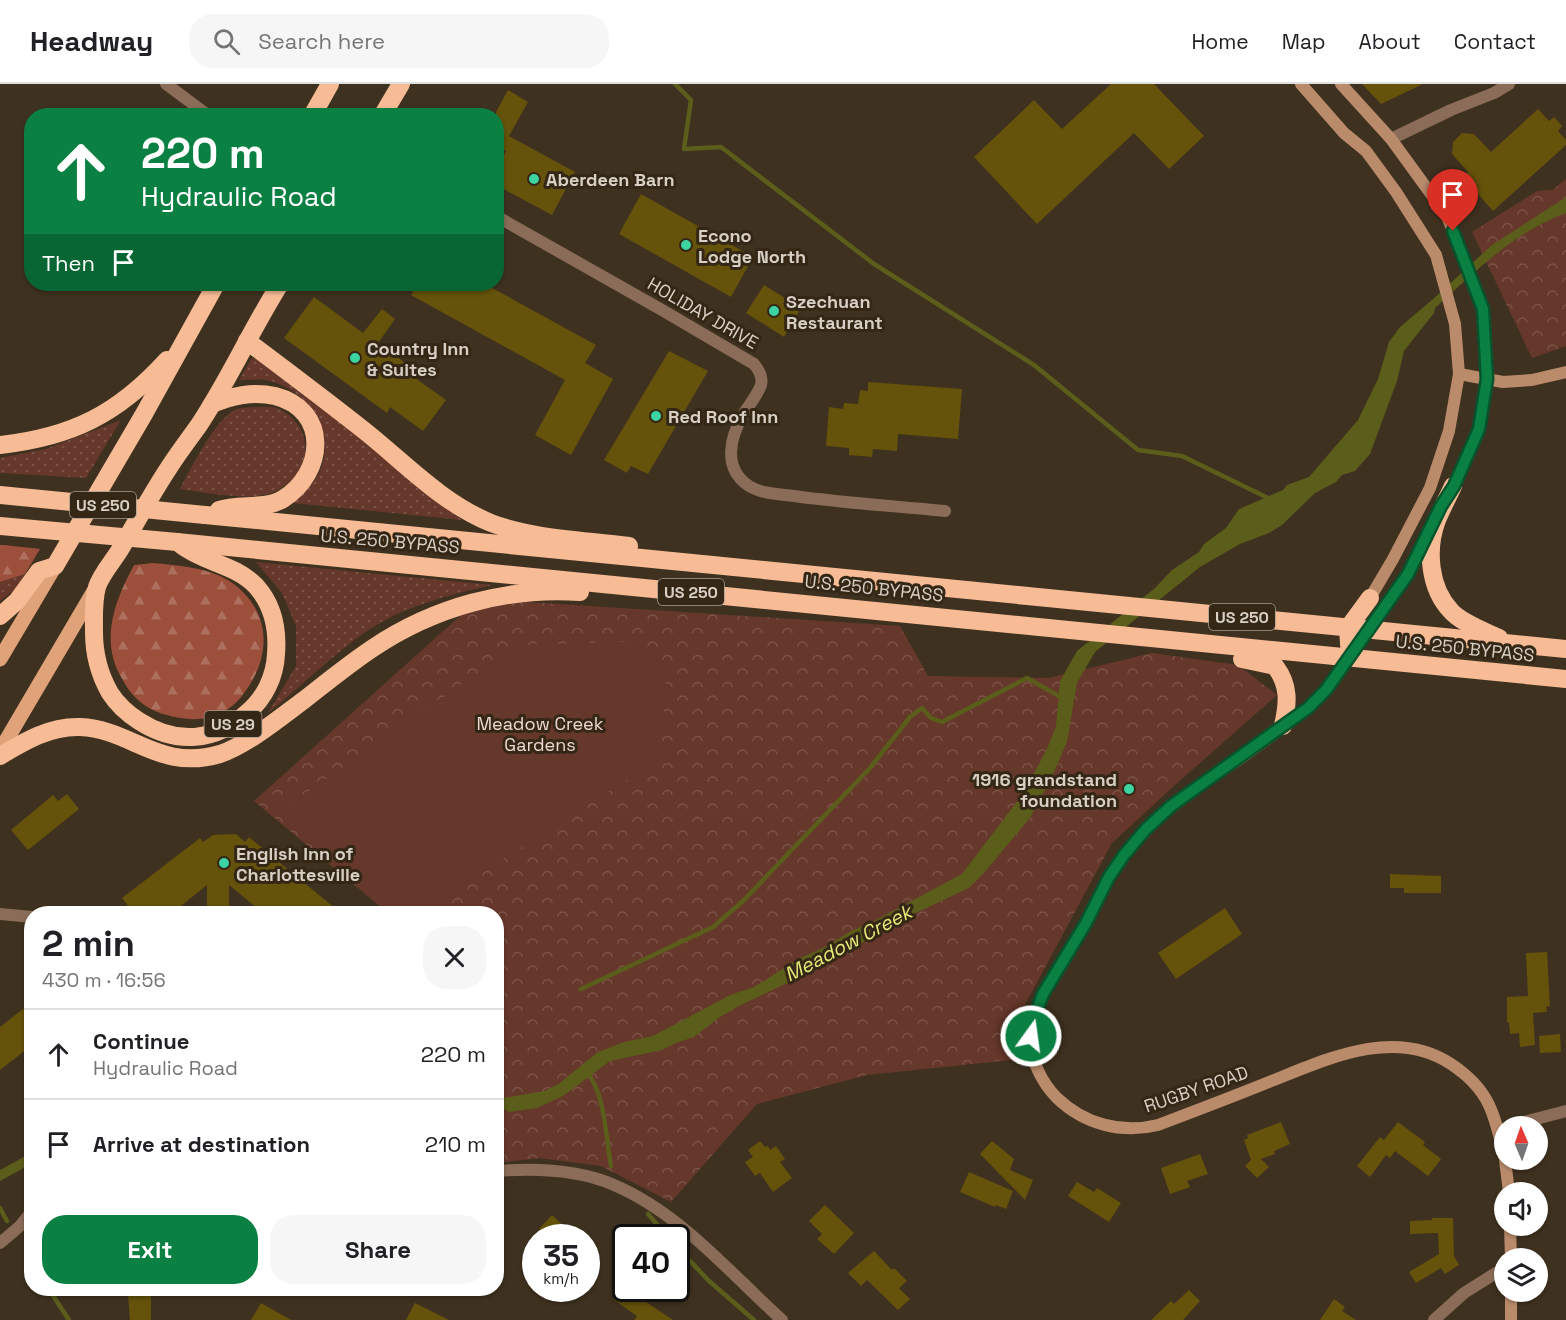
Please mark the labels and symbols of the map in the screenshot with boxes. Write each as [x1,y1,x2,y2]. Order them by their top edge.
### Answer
place label: Aberdeen Barn [546,168,675,191]
pin [1427,169,1478,231]
marker: Aberdeen Barn [527,172,541,186]
place label: Econo Lodge North [698,224,806,268]
marker: Econo Lodge North [679,238,693,252]
street label: HOLIDAY DRIVE [643,272,763,354]
place label: Szechuan Restaurant [786,290,883,334]
marker: Szechuan Restaurant [767,304,781,318]
place label: Country Inn & Suites [367,337,469,381]
marker: Country Inn & Suites [348,351,362,365]
place label: Red Roof Inn [668,405,778,428]
marker: Red Roof Inn [649,409,663,423]
road number: US 250 [70,492,136,518]
street label: U.S. 250 BYPASS [320,523,460,559]
street label: U.S. 250 BYPASS [803,569,945,607]
road number: US 250 [658,579,724,605]
road number: US 250 [1209,604,1275,630]
street label: U.S. 250 BYPASS [1394,629,1536,667]
road number: US 29 [204,711,262,737]
park label: Meadow Creek Gardens [477,712,604,756]
place label: 1916 grandstand foundation [972,768,1117,812]
marker: 1916 grandstand foundation [1122,782,1136,796]
place label: English Inn of Charlottesville [236,842,360,886]
marker: English Inn of Charlottesville [217,856,231,870]
water label: Meadow Creek [780,897,918,988]
position arrow [999,1004,1063,1068]
street label: RUGBY ROAD [1141,1060,1251,1118]
north arrow [1494,1116,1548,1170]
speed limit sign: 40 [612,1224,690,1302]

